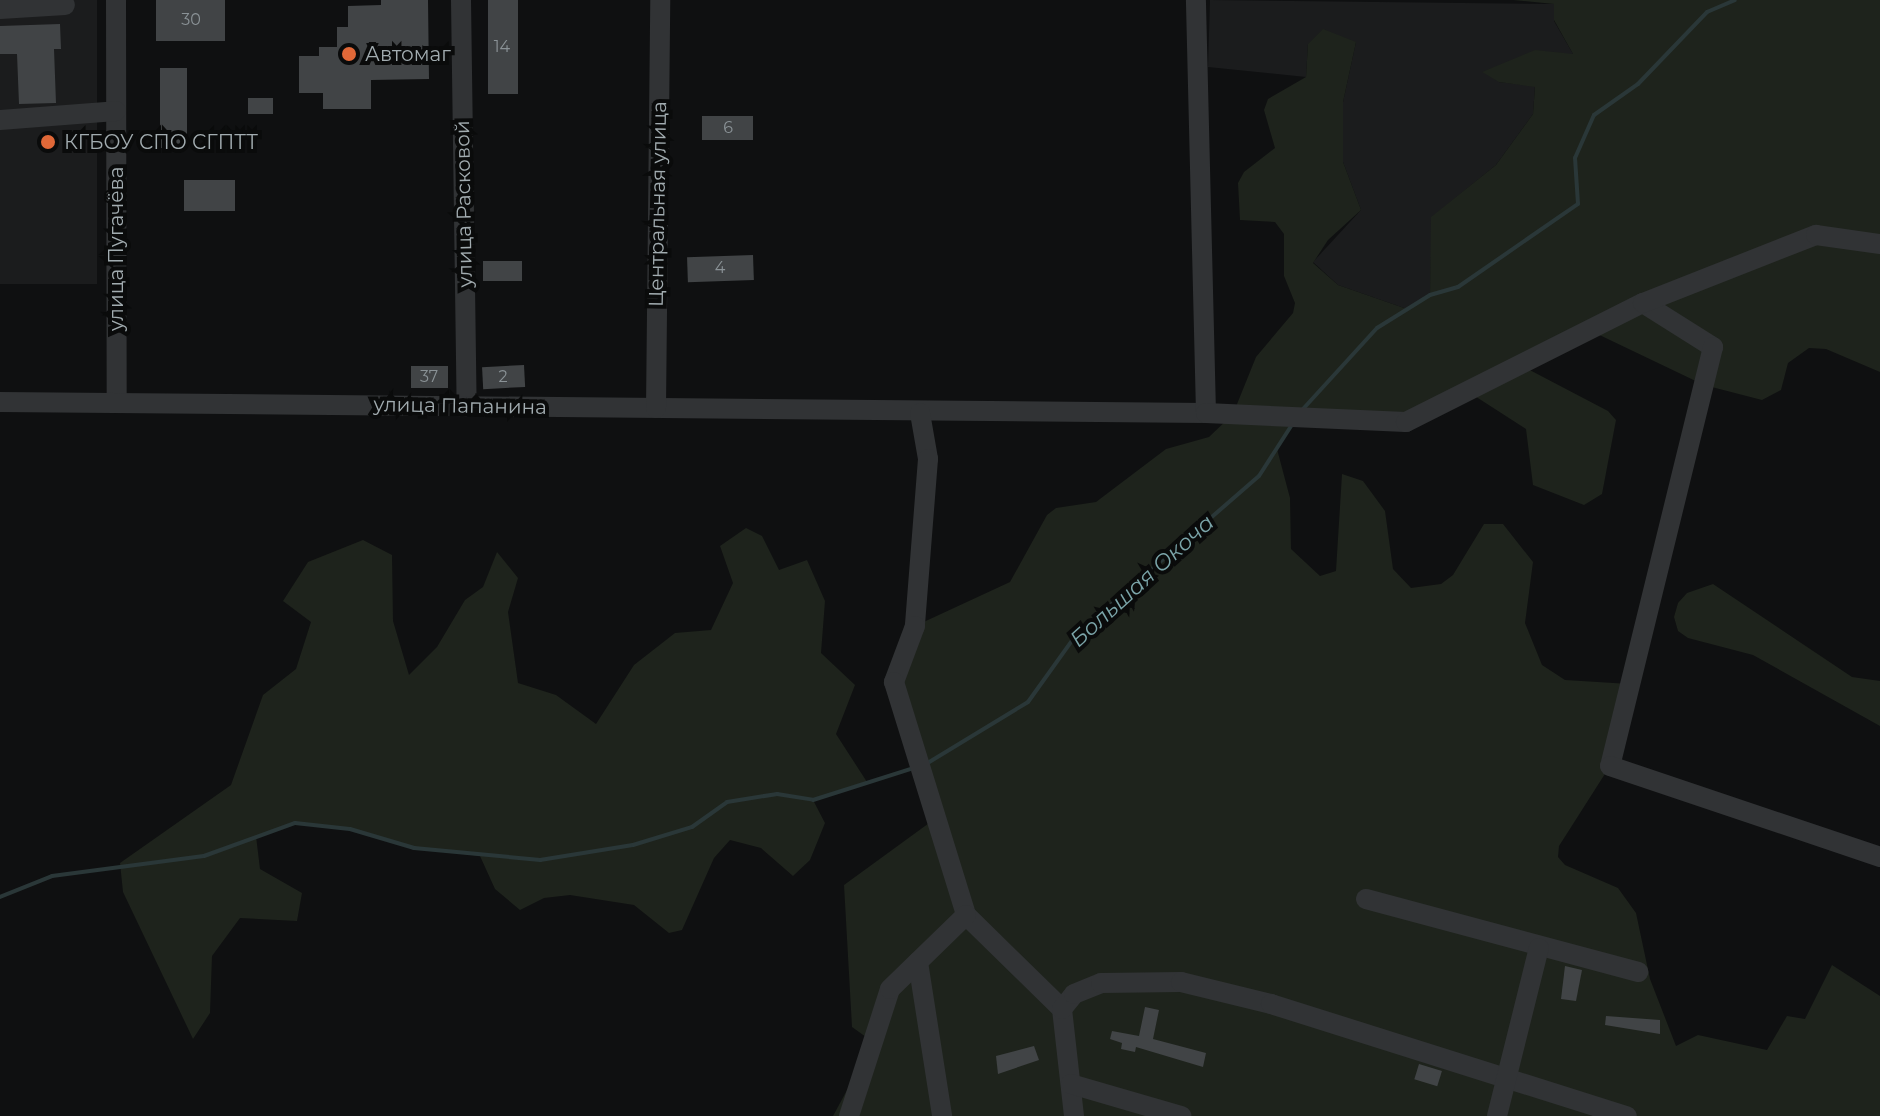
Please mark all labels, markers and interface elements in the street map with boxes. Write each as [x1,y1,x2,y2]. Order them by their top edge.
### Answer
house number: 30 [181,10,201,30]
house number: 14 [494,37,510,57]
place label: Автомаг [365,42,451,66]
marker: Автомаг [340,45,358,63]
street label: Центральная улица [644,101,672,307]
house number: 6 [723,118,733,138]
street label: улица Расковой [451,120,477,288]
place label: КГБОУ СПО СГПТТ [64,130,258,154]
marker: КГБОУ СПО СГПТТ [39,133,57,151]
street label: улица Пугачёва [104,167,128,331]
house number: 4 [715,258,725,278]
house number: 37 [420,367,438,387]
house number: 2 [498,367,508,387]
street label: улица Папанина [373,392,547,420]
water label: Большая Окоча [1065,509,1219,653]

